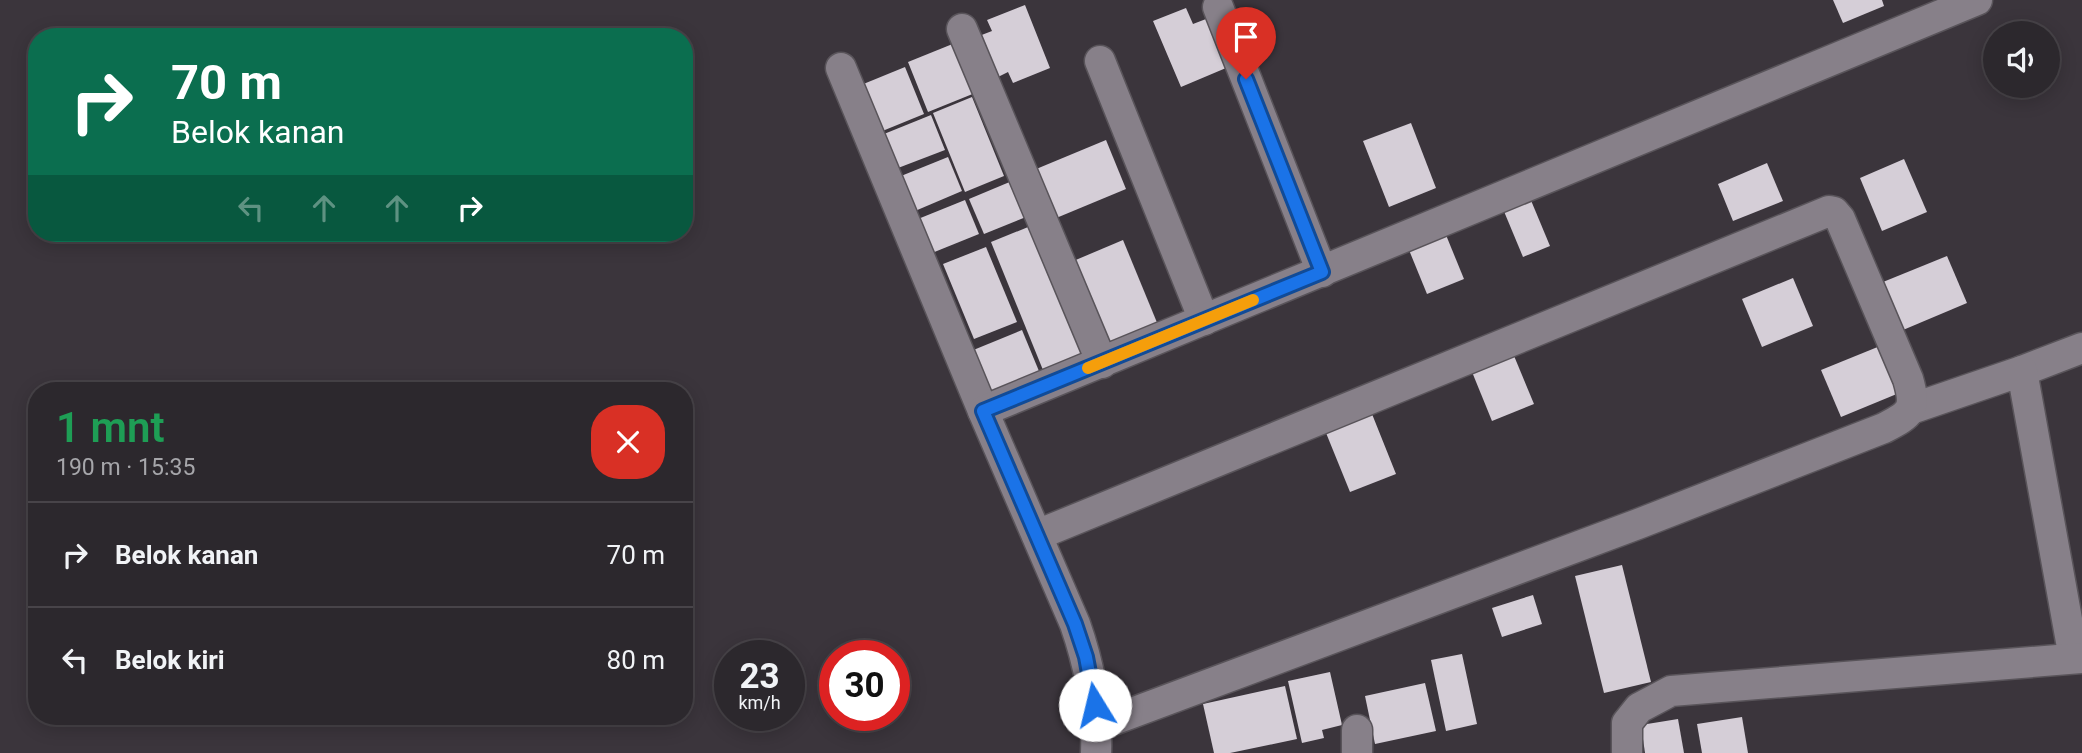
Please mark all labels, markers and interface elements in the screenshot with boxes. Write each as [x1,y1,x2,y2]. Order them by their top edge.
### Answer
pin [1216,7,1276,79]
icon: arrive [1227,18,1265,56]
map controls [1983,21,2060,98]
button: sound [1983,21,2060,98]
text: 70 m [171,54,282,111]
icon: right [56,56,147,147]
text: Belok kanan [171,113,344,151]
icon: left [232,189,270,227]
icon: ahead [305,189,343,227]
icon: ahead [378,189,416,227]
icon: right [451,189,489,227]
text: 1 mnt [56,403,165,452]
button: close [591,405,665,479]
text: 190 m · 15:35 [56,454,195,481]
icon: right [56,536,94,574]
text: Belok kanan [115,540,258,570]
text: 70 m [607,540,665,570]
speed limit sign: 30 [819,640,910,731]
icon: left [56,641,94,679]
text: Belok kiri [115,645,225,675]
text: 80 m [607,645,665,675]
text: 23 [739,656,780,697]
position arrow [1058,668,1132,742]
text: km/h [738,692,781,713]

